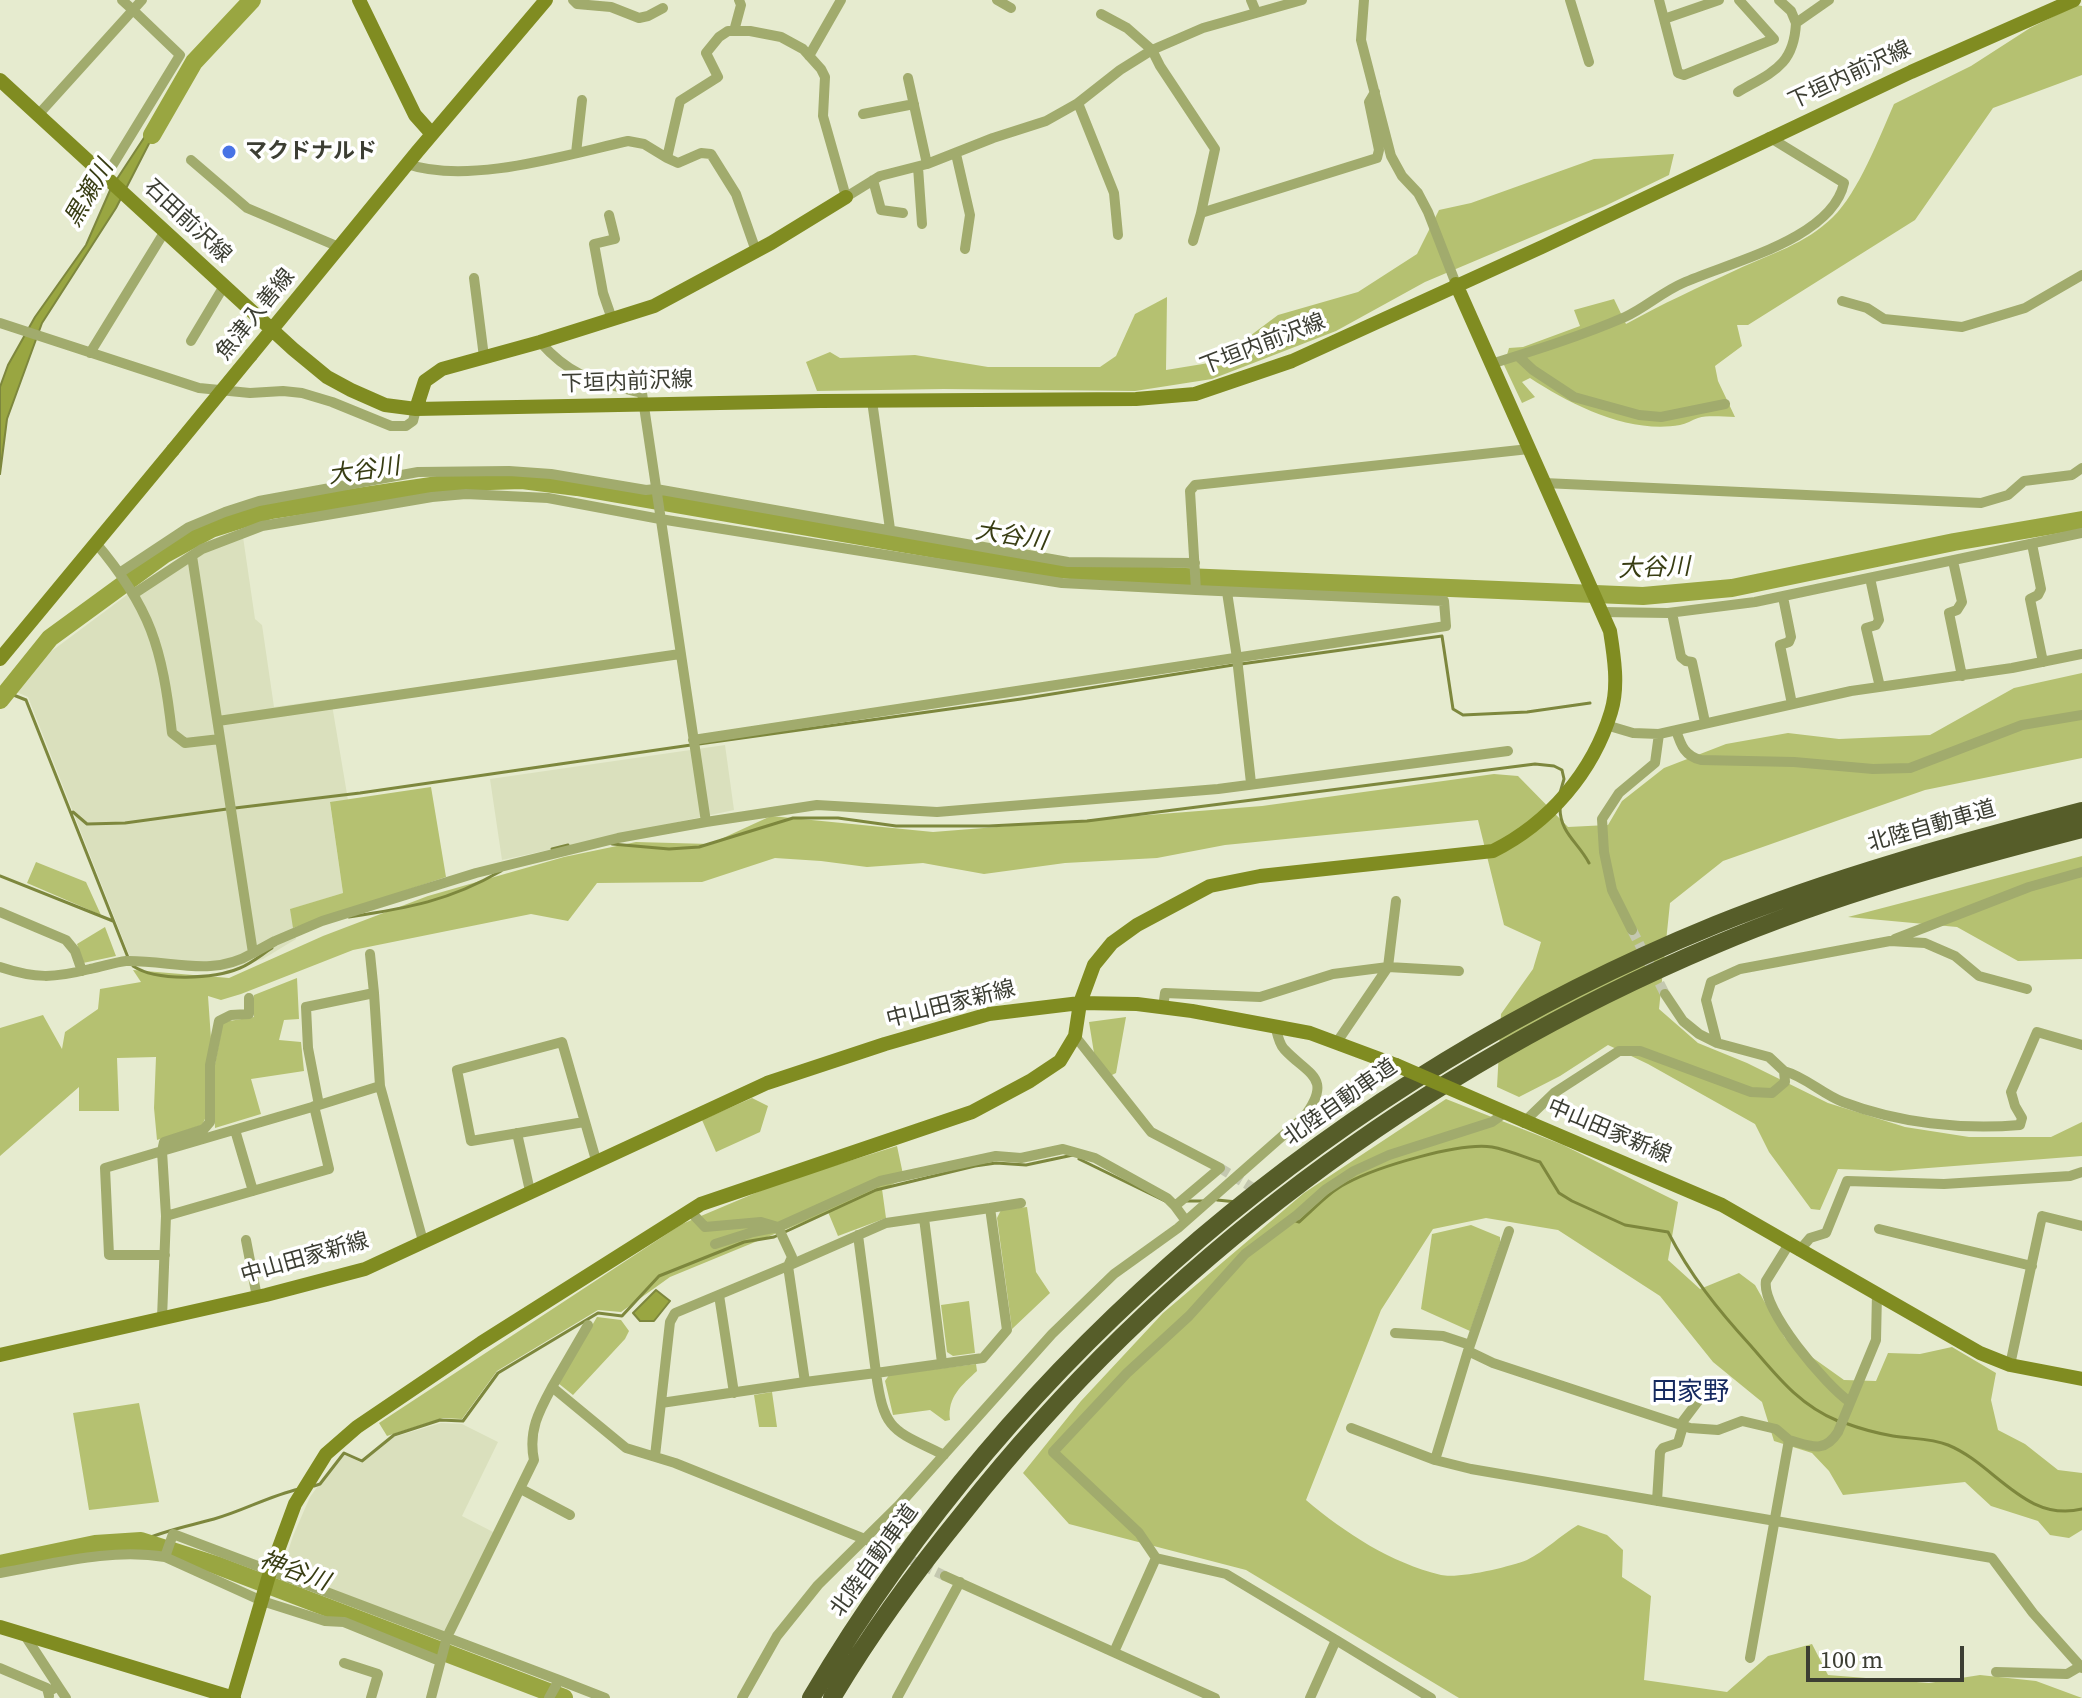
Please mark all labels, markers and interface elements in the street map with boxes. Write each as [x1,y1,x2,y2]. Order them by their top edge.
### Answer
street label: 下垣内前沢線 [1785,36,1915,116]
place label: マクドナルド [245,139,377,165]
marker: マクドナルド [220,143,238,161]
water label: 黒瀬川 [60,156,120,232]
street label: 石田前沢線 [138,175,236,269]
street label: 魚津入善線 [211,264,301,366]
street label: 下垣内前沢線 [1197,309,1329,381]
street label: 下垣内前沢線 [561,368,693,398]
water label: 大谷川 [326,453,402,491]
water label: 大谷川 [973,517,1049,557]
water label: 大谷川 [1618,553,1690,585]
street label: 北陸自動車道 [1865,796,1999,858]
street label: 中山田家新線 [884,976,1018,1034]
street label: 北陸自動車道 [1279,1054,1403,1152]
street label: 中山田家新線 [1543,1094,1675,1170]
street label: 中山田家新線 [238,1228,372,1290]
district label: 田家野 [1651,1377,1729,1409]
street label: 北陸自動車道 [826,1500,924,1622]
water label: 神谷川 [255,1546,333,1598]
scale bar [1810,1630,1968,1680]
text: 100 m [1820,1643,1883,1676]

